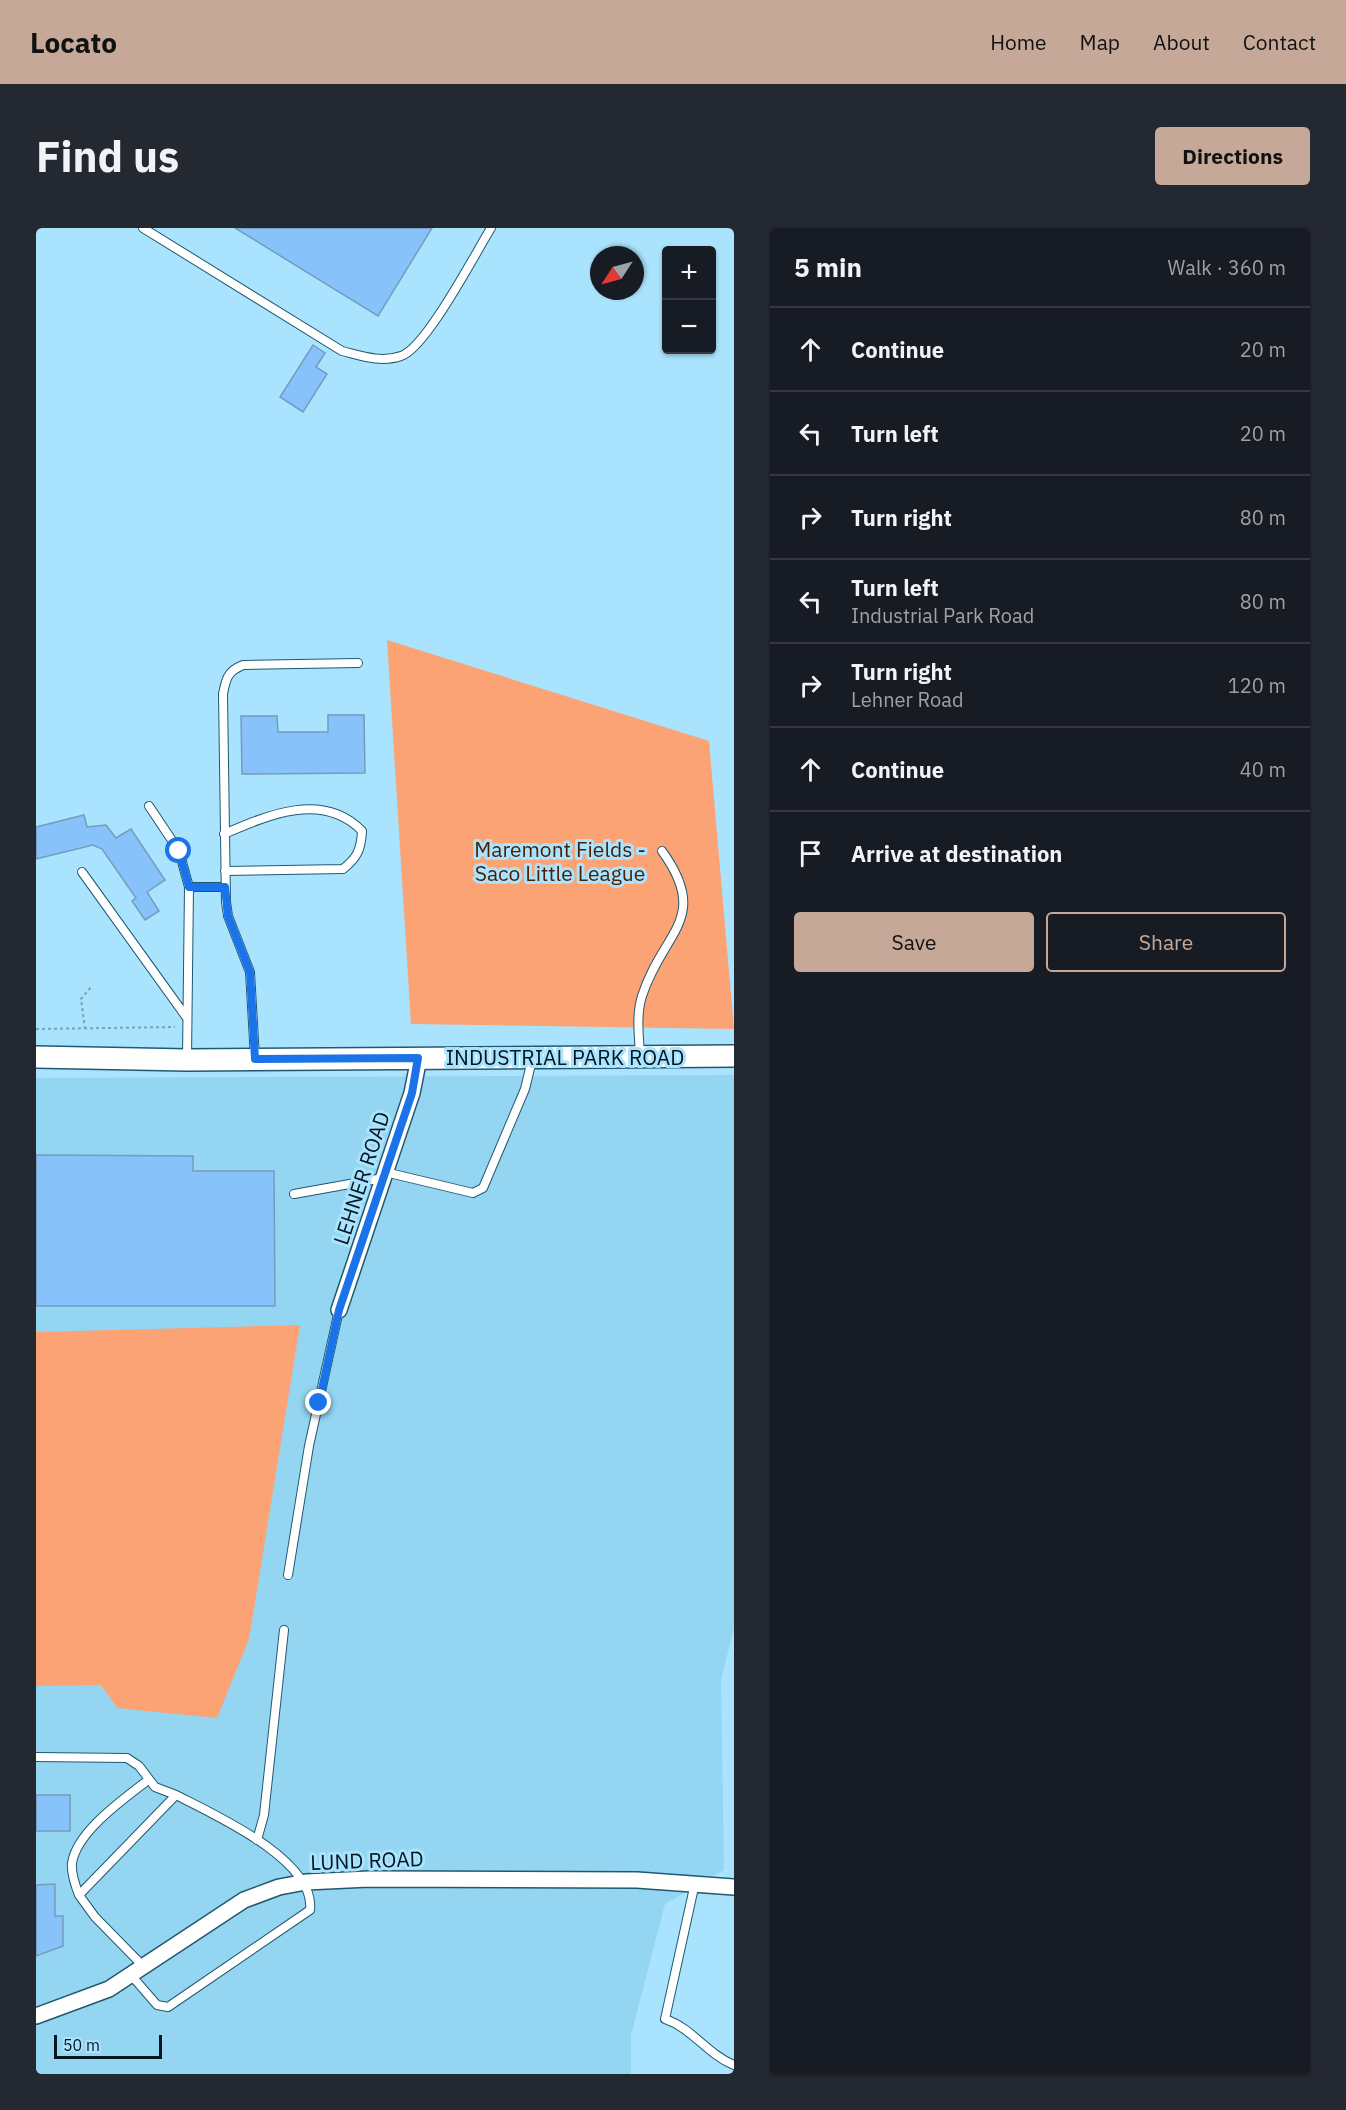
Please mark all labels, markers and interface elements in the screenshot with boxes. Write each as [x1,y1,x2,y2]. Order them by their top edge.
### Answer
text: Locato [30,24,117,61]
text: Home [990,28,1047,56]
text: Map [1080,28,1120,56]
text: About [1153,28,1210,56]
text: Contact [1243,28,1316,56]
button: Directions [1155,127,1310,185]
text: Find us [36,129,179,184]
north arrow [590,246,644,300]
map controls [662,246,716,354]
button: + [662,246,716,300]
text: 5 min [794,250,862,284]
text: Walk · 360 m [1168,254,1286,281]
button: − [662,300,716,354]
icon: ahead [794,333,827,366]
text: Continue [851,335,944,364]
text: 20 m [1240,336,1286,363]
icon: left [794,417,827,450]
text: Turn left [851,419,939,448]
text: 20 m [1240,420,1286,447]
icon: right [794,501,827,534]
text: Turn right [851,503,952,532]
text: 80 m [1240,504,1286,531]
text: Turn left [851,573,939,602]
icon: left [794,585,827,618]
text: 80 m [1240,588,1286,615]
text: Industrial Park Road [851,602,1034,629]
text: Turn right [851,657,952,686]
icon: right [794,669,827,702]
text: 120 m [1228,672,1286,699]
text: Lehner Road [851,686,964,713]
icon: ahead [794,753,827,786]
text: Continue [851,755,944,784]
text: 40 m [1240,756,1286,783]
park label: Maremont Fields - Saco Little League [474,835,646,887]
route start [165,837,191,863]
icon: arrive [794,837,827,870]
text: Arrive at destination [851,839,1062,868]
button: Save [794,912,1034,972]
button: Share [1046,912,1286,972]
street label: INDUSTRIAL PARK ROAD [446,1043,684,1071]
street label: LEHNER ROAD [326,1108,396,1248]
route end [305,1389,331,1415]
street label: LUND ROAD [310,1844,424,1876]
scale bar [54,2032,162,2060]
text: 50 m [63,2035,100,2055]

